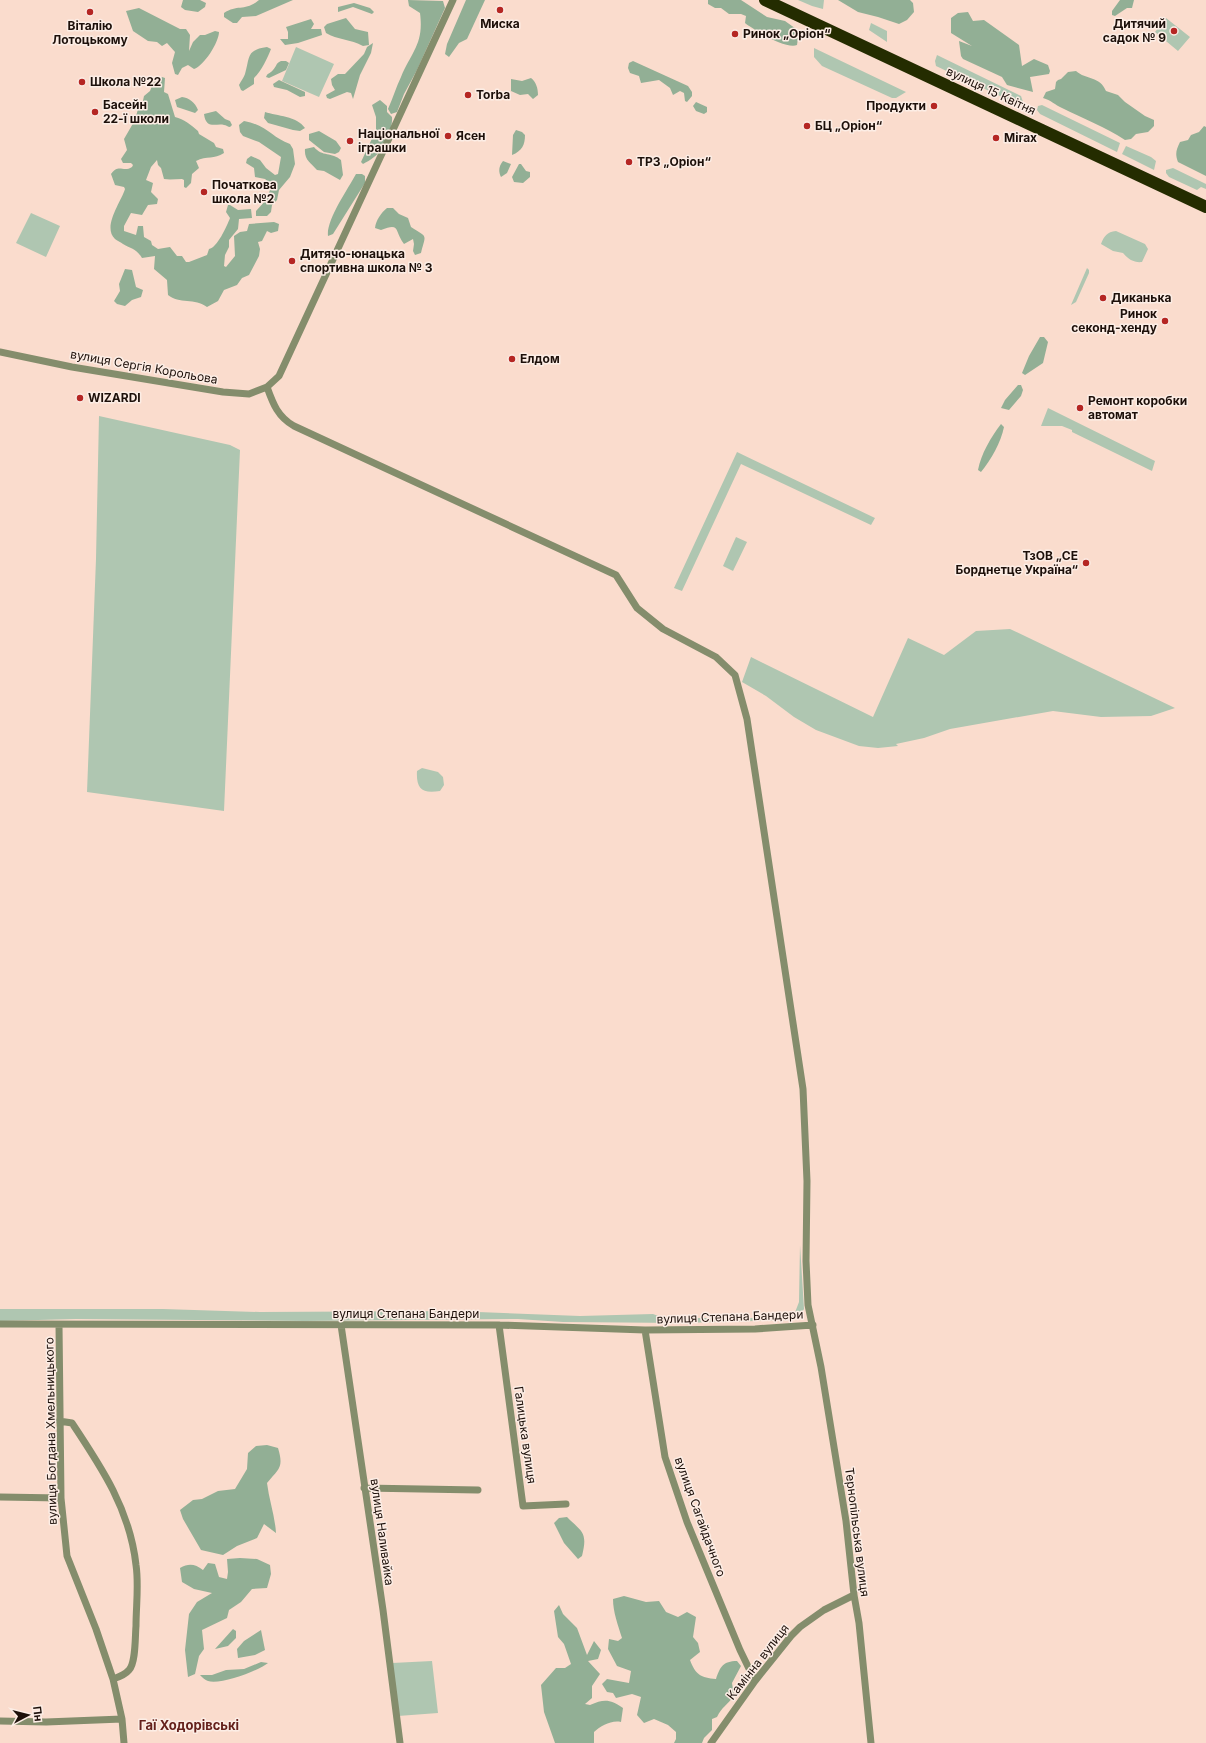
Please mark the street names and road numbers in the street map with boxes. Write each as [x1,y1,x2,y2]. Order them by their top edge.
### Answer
street label: вулиця 15 Квітня [944,63,1038,118]
street label: вулиця Сергія Корольова [69,346,219,387]
street label: вулиця Степана Бандери [333,1306,479,1321]
street label: вулиця Степана Бандери [656,1306,804,1327]
street label: вулиця Богдана Хмельницького [41,1337,60,1525]
street label: Галицька вулиця [511,1385,540,1485]
street label: вулиця Сагайдачного [672,1455,729,1579]
street label: Тернопільська вулиця [842,1467,873,1597]
street label: вулиця Наливайка [368,1478,397,1586]
street label: Камінна вулиця [723,1621,792,1703]

